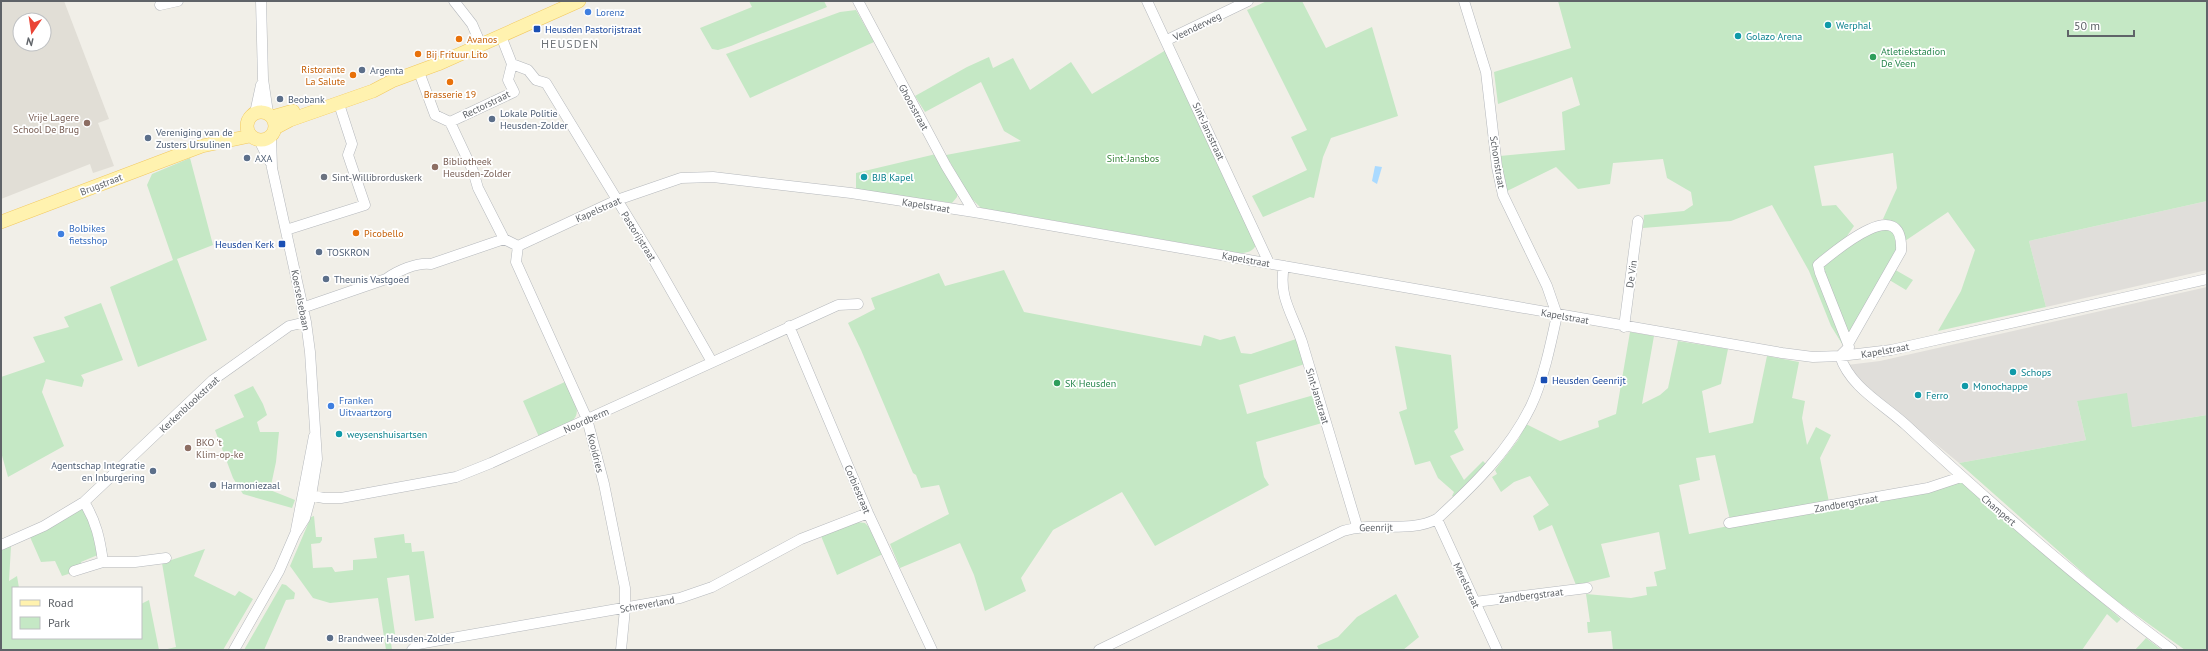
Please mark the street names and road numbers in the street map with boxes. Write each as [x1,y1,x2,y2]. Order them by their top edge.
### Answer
street label: Veenderweg [1170,9,1223,44]
street label: Ghoosstraat [896,82,932,133]
street label: Rectorstraat [460,87,513,122]
street label: Sint-Jansstraat [1190,100,1228,163]
street label: Schomstraat [1487,135,1508,190]
street label: Brugstraat [78,170,125,198]
street label: Kapelstraat [573,193,624,225]
street label: Kapelstraat [901,195,951,216]
street label: Pastorijstraat [618,209,659,264]
street label: Kapelstraat [1221,249,1272,270]
street label: De Vin [1623,259,1640,289]
street label: Koerselsebaan [288,269,313,332]
street label: Kapelstraat [1540,306,1591,327]
street label: Kapelstraat [1860,340,1911,361]
street label: Sint-Janstraat [1303,367,1332,426]
street label: Kerkenblookstraat [157,373,223,436]
street label: Noordberm [562,405,611,436]
street label: Kooidries [584,432,607,474]
street label: Corbiestraat [841,463,874,516]
street label: Zandbergstraat [1813,491,1880,516]
street label: Champert [1978,492,2019,529]
street label: Geenrijt [1359,521,1394,534]
street label: Merelstraat [1450,560,1483,611]
street label: Zandbergstraat [1498,585,1565,606]
street label: Schreverland [619,593,676,616]

